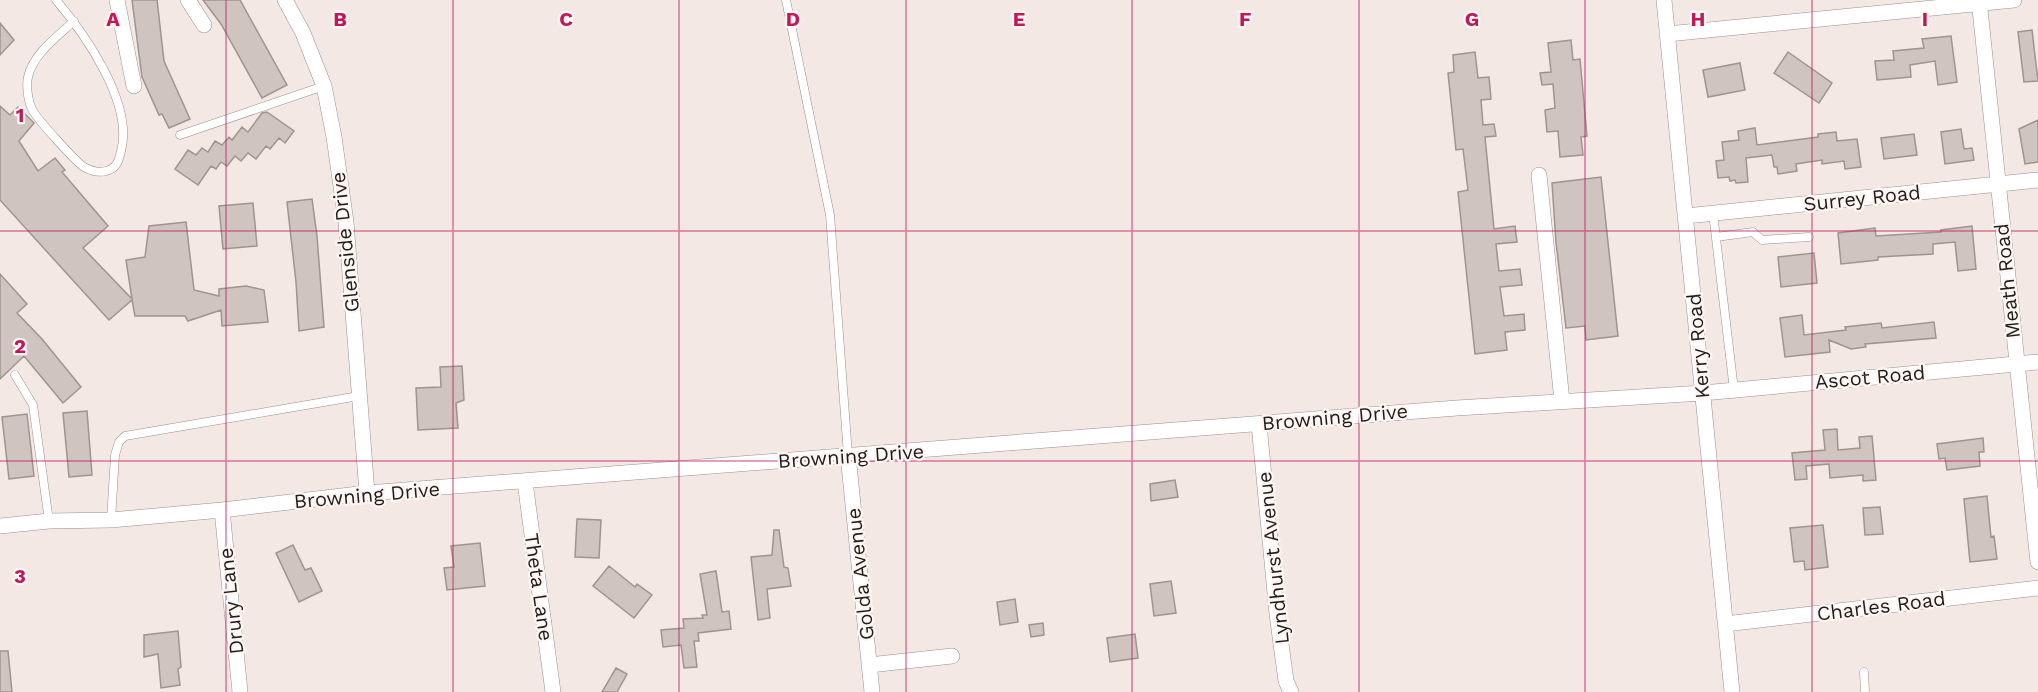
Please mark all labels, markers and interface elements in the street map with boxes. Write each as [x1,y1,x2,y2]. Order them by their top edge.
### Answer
text: A [106,7,120,31]
text: B [333,7,347,31]
text: C [559,7,573,31]
text: D [786,7,800,31]
text: E [1013,7,1025,31]
text: F [1239,7,1251,31]
text: G [1465,7,1479,31]
text: H [1691,7,1705,31]
text: I [1922,7,1928,31]
text: 1 [16,103,24,127]
street label: Glenside Drive [326,171,364,313]
street label: Surrey Road [1802,180,1922,216]
street label: Meath Road [1989,222,2025,340]
street label: Kerry Road [1681,292,1715,400]
text: 2 [14,334,26,358]
street label: Ascot Road [1814,360,1926,394]
street label: Browning Drive [1261,399,1409,435]
street label: Browning Drive [777,439,925,473]
street label: Lyndhurst Avenue [1252,470,1294,646]
street label: Browning Drive [293,477,441,513]
street label: Golda Avenue [841,507,879,641]
street label: Theta Lane [520,532,558,642]
street label: Drury Lane [213,547,249,655]
text: 3 [14,564,26,588]
street label: Charles Road [1815,586,1947,626]

